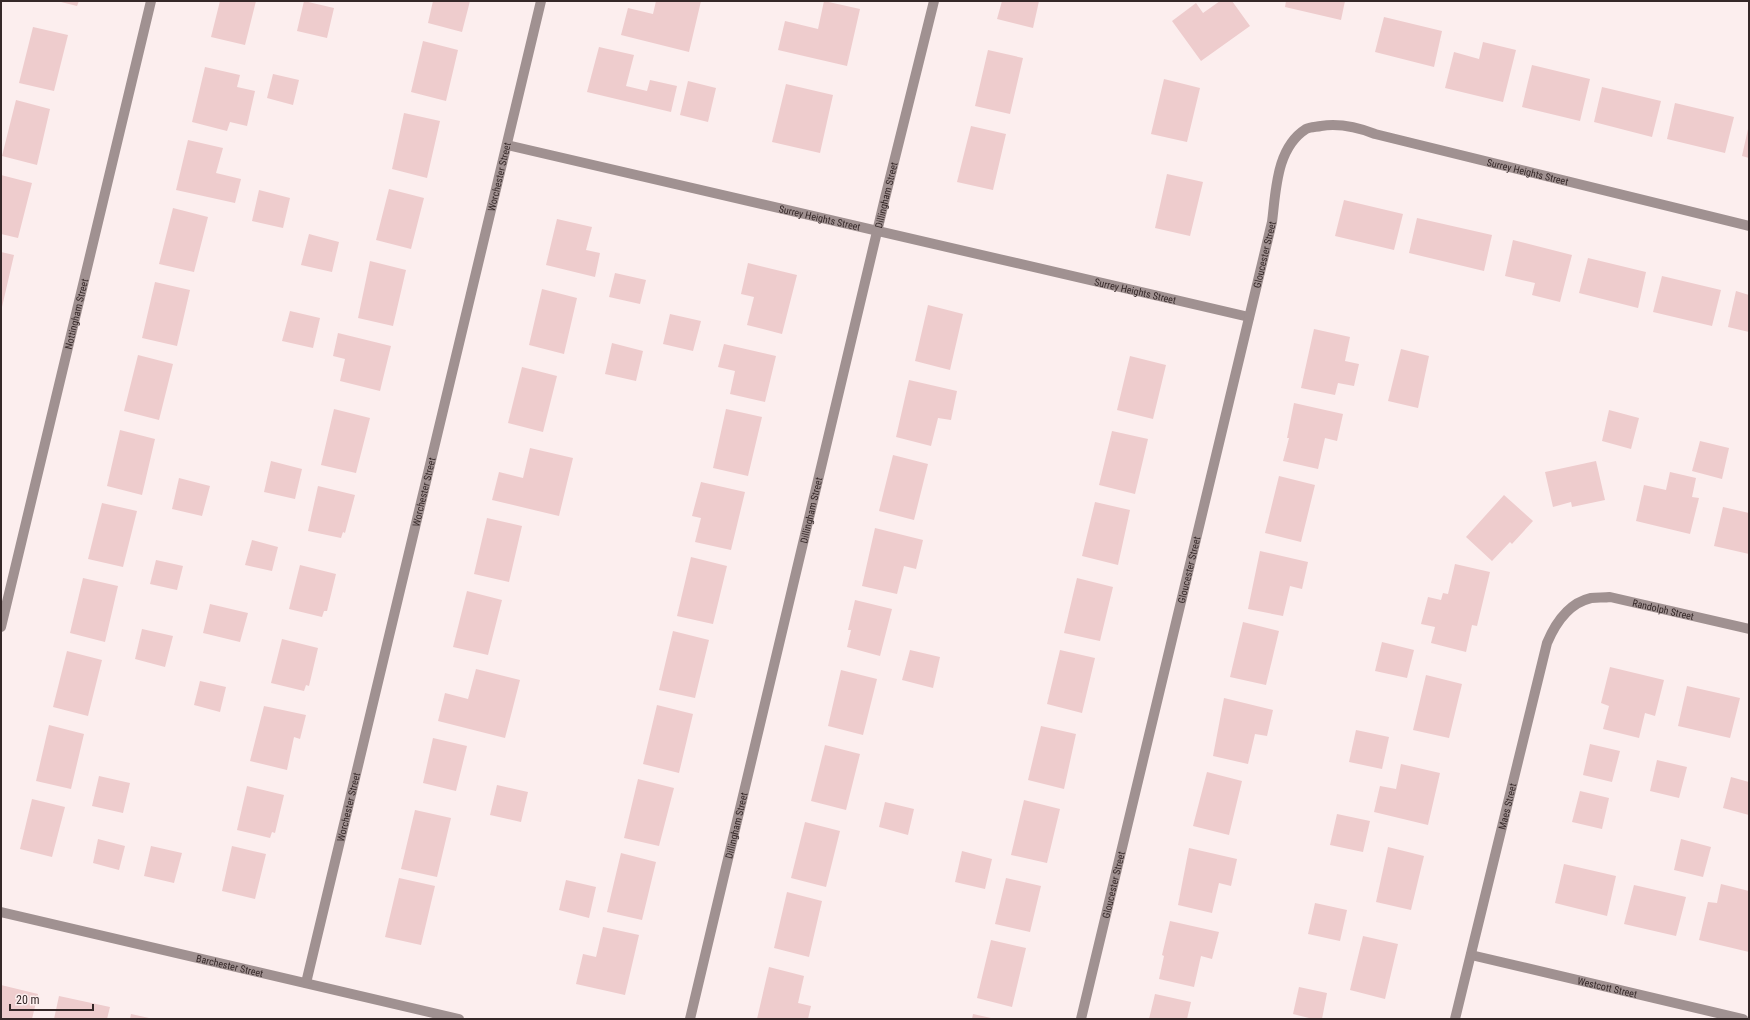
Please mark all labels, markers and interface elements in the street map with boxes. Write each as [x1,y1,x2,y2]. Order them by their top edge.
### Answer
street label: Worchester Street [485,141,513,212]
street label: Surrey Heights Street [1486,156,1570,187]
street label: Dillingham Street [873,161,899,229]
street label: Surrey Heights Street [778,203,862,232]
street label: Gloucester Street [1251,220,1278,289]
street label: Surrey Heights Street [1093,276,1177,305]
street label: Nottingham Street [62,277,90,350]
street label: Worchester Street [410,456,437,528]
street label: Dillingham Street [798,476,824,544]
street label: Gloucester Street [1175,535,1202,604]
street label: Randolph Street [1631,597,1695,622]
street label: Worchester Street [335,771,362,843]
street label: Maes Street [1496,782,1518,831]
street label: Dillingham Street [723,791,749,860]
street label: Gloucester Street [1100,850,1126,919]
street label: Barchester Street [195,952,264,979]
street label: Westcott Street [1576,975,1638,999]
scale bar [10,986,93,1012]
text: 20 m [16,993,40,1007]

